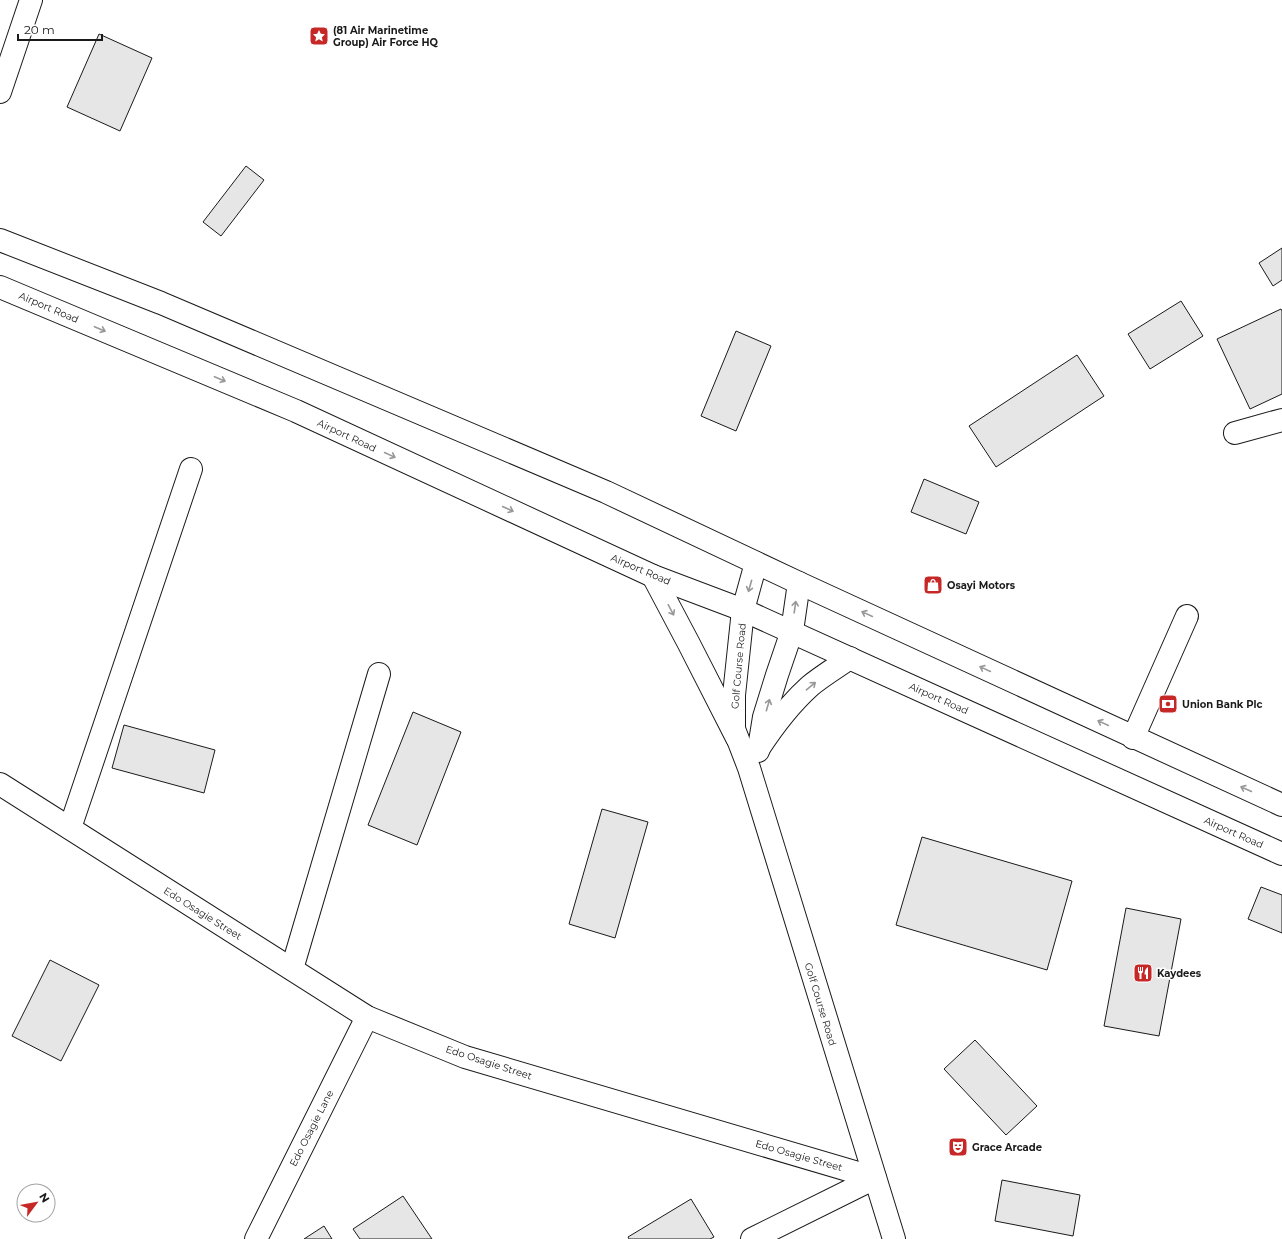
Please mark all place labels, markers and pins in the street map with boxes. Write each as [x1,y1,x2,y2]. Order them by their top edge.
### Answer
place label: (81 Air Marinetime Group) Air Force HQ [333,24,439,49]
place icon: (81 Air Marinetime Group) Air Force HQ [308,25,330,47]
shop icon: Osayi Motors [922,574,944,596]
place label: Osayi Motors [947,579,1016,592]
bank icon: Union Bank Plc [1157,693,1179,715]
place label: Union Bank Plc [1182,698,1263,711]
restaurant icon: Kaydees [1132,962,1154,984]
place label: Kaydees [1157,967,1202,980]
theatre icon: Grace Arcade [947,1136,969,1158]
place label: Grace Arcade [972,1141,1042,1154]

